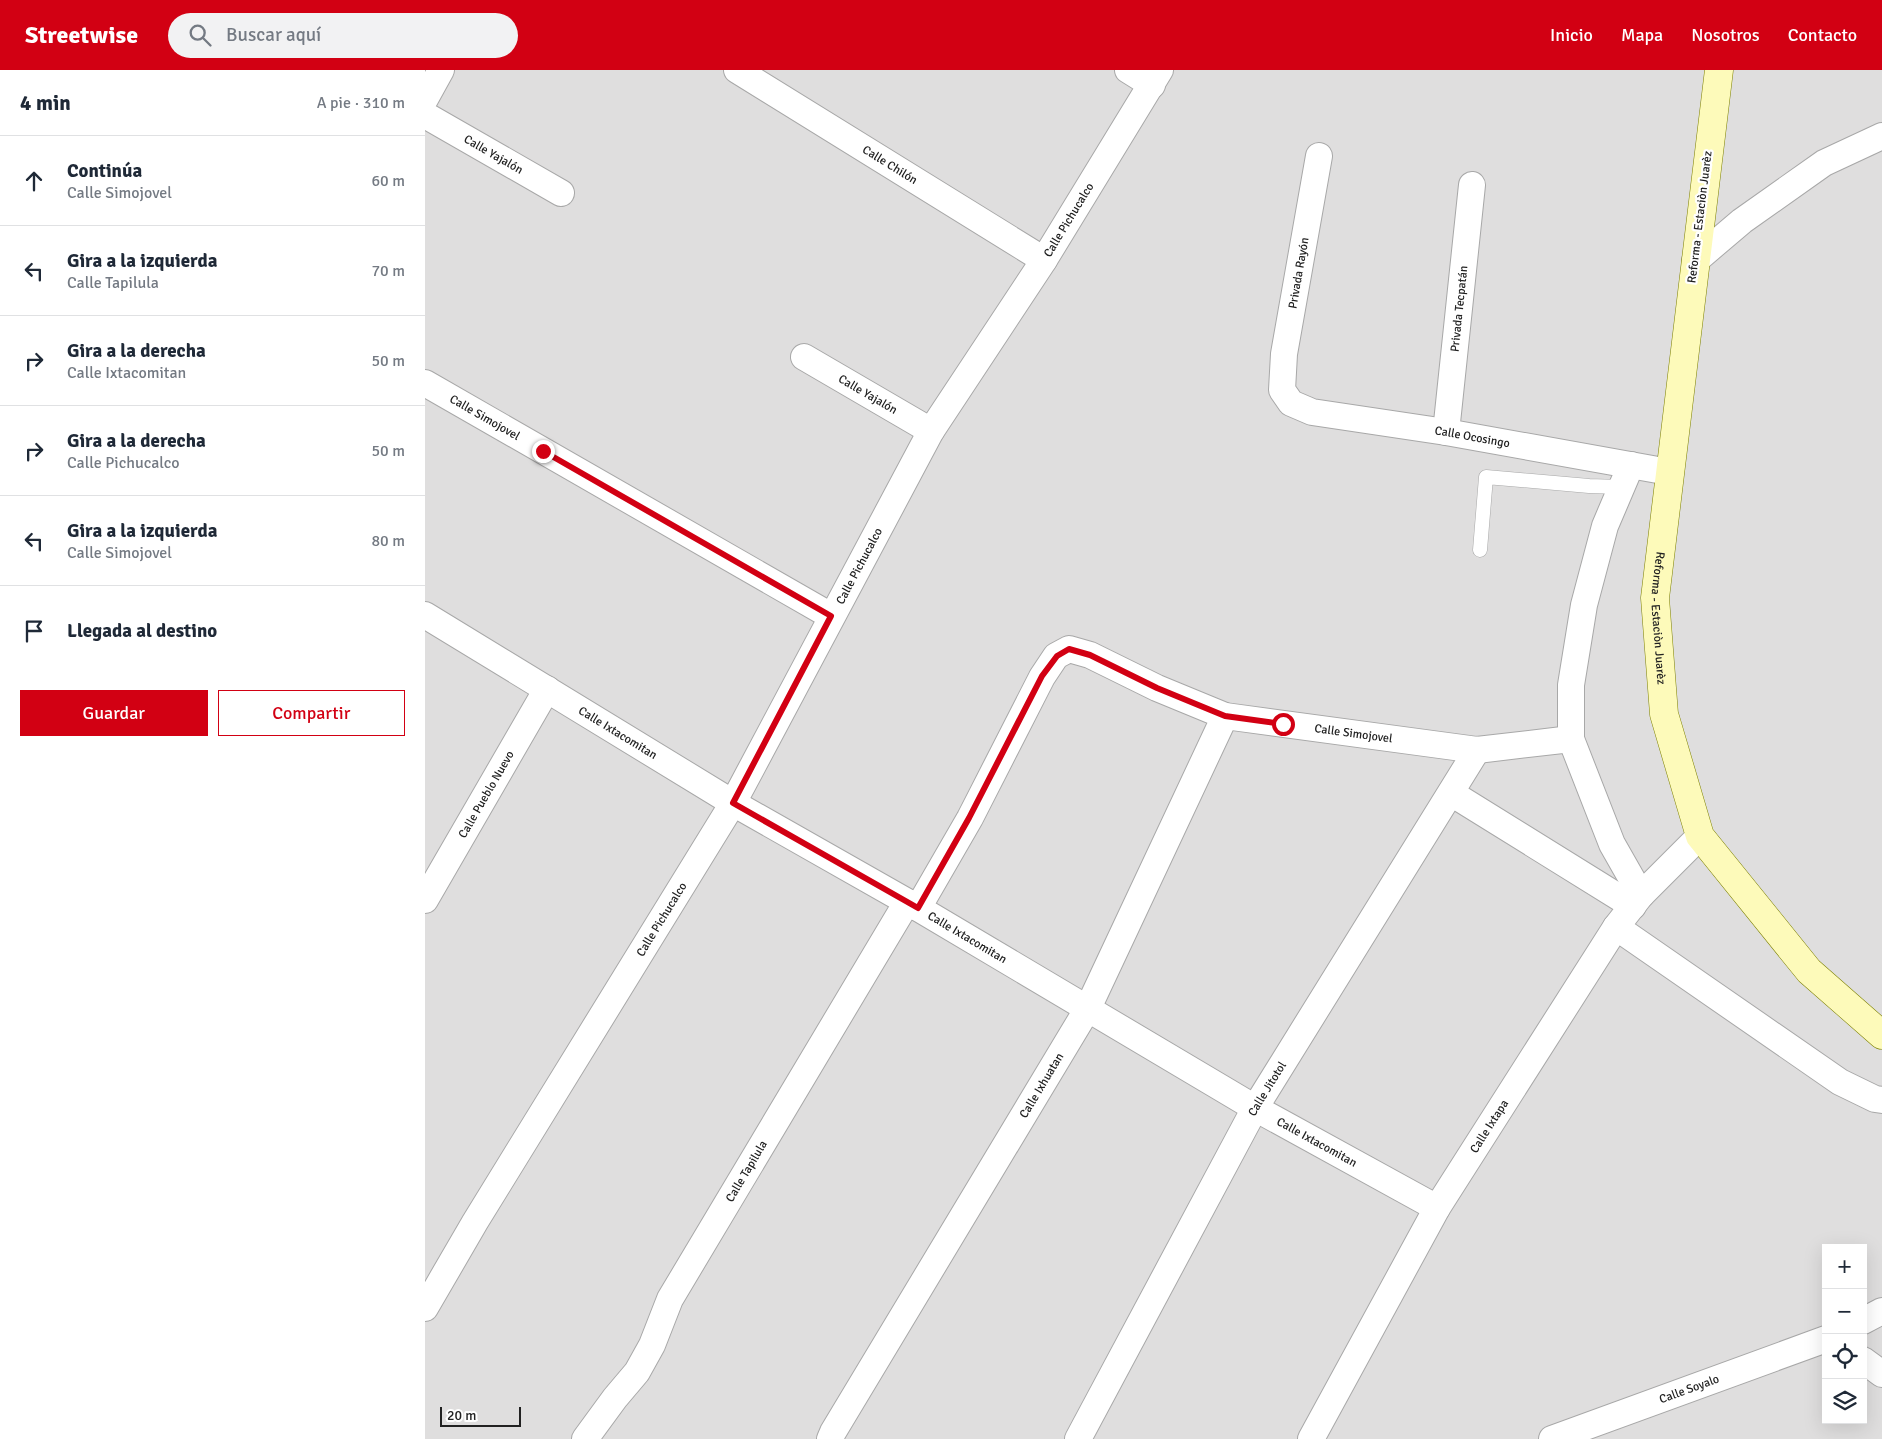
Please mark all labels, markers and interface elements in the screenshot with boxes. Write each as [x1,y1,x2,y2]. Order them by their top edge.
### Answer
search box [168,13,518,58]
text: Streetwise [25,20,138,50]
icon: search [186,21,214,49]
text: Buscar aquí [226,23,321,47]
text: Inicio [1550,24,1593,46]
text: Mapa [1621,24,1663,46]
text: Nosotros [1691,24,1760,46]
text: Contacto [1788,24,1857,46]
text: 4 min [20,90,71,116]
text: A pie · 310 m [317,93,405,113]
street label: Calle Yajalón [461,131,526,177]
street label: Calle Chilón [860,142,920,187]
street label: Reforma - Estaciòn Juarèz [1684,150,1716,284]
text: Continúa [67,159,142,183]
icon: ahead [20,167,48,195]
text: 60 m [371,171,405,191]
street label: Calle Pichucalco [1040,180,1097,260]
text: Calle Simojovel [67,183,172,203]
street label: Privada Rayón [1285,236,1313,310]
text: Gira a la izquierda [67,249,217,273]
icon: left [20,257,48,285]
text: 70 m [371,261,405,281]
street label: Privada Tecpatán [1447,265,1471,353]
text: Calle Tapilula [67,273,159,293]
text: Gira a la derecha [67,339,206,363]
icon: right [20,347,48,375]
text: 50 m [371,351,405,371]
text: Calle Ixtacomitan [67,363,186,383]
street label: Calle Yajalón [836,371,900,417]
street label: Calle Simojovel [447,391,523,444]
street label: Calle Ocosingo [1434,423,1511,451]
text: Gira a la derecha [67,429,206,453]
icon: right [20,437,48,465]
route end [532,440,555,463]
text: 50 m [371,441,405,461]
text: Calle Pichucalco [67,453,180,473]
text: Gira a la izquierda [67,519,217,543]
street label: Calle Pichucalco [833,525,886,607]
icon: left [20,527,48,555]
text: 80 m [371,531,405,551]
text: Calle Simojovel [67,543,172,563]
street label: Reforma - Estaciòn Juarèz [1647,551,1669,685]
icon: arrive [20,617,48,645]
text: Llegada al destino [67,619,217,643]
button: Guardar [20,690,208,736]
button: Compartir [218,690,405,736]
street label: Calle Ixtacomitan [576,703,660,762]
route start [1272,713,1295,736]
street label: Calle Simojovel [1313,721,1394,746]
street label: Calle Pueblo Nuevo [455,748,517,841]
street label: Calle Pichucalco [633,879,690,959]
street label: Calle Ixtacomitan [925,908,1010,967]
street label: Calle Ixhuatan [1016,1050,1067,1121]
street label: Calle Jitotol [1245,1058,1290,1119]
street label: Calle Ixtapa [1466,1097,1512,1156]
street label: Calle Ixtacomitan [1274,1114,1360,1170]
street label: Calle Tapilula [722,1138,770,1205]
map controls [1822,1244,1867,1424]
button: + [1822,1244,1867,1289]
button: − [1822,1289,1867,1334]
button: locate [1822,1334,1867,1379]
street label: Calle Soyalo [1657,1371,1721,1407]
button: layers [1822,1379,1867,1424]
scale bar [440,1404,521,1427]
text: 20 m [447,1407,476,1424]

